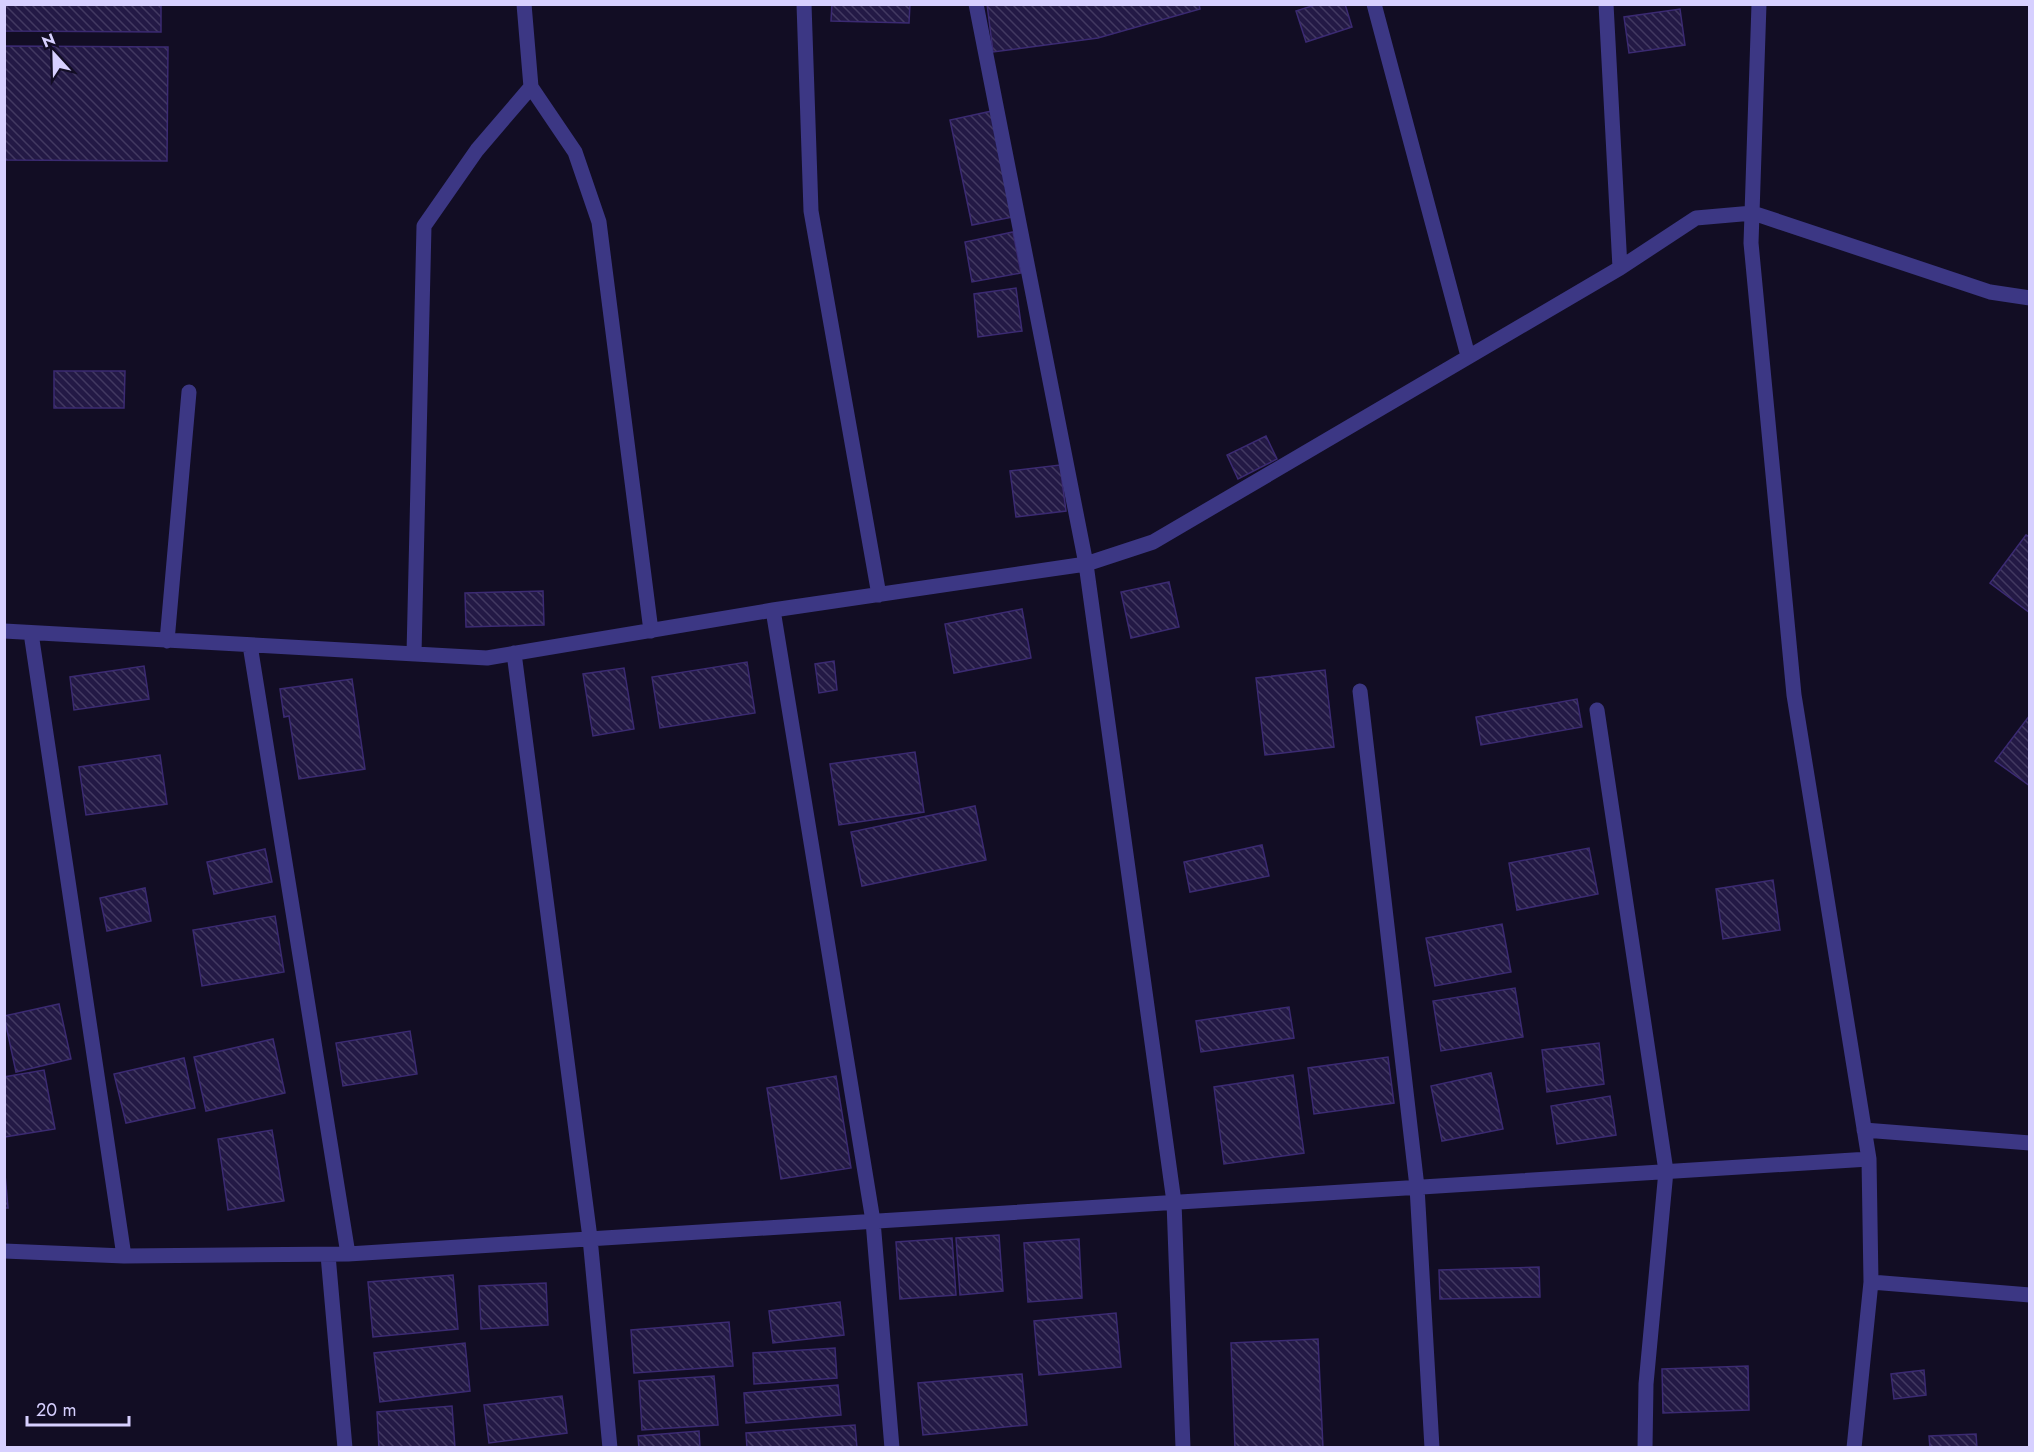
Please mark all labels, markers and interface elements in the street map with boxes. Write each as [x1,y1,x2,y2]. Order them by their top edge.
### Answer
north arrow [24,24,84,84]
text: N [38,28,59,54]
scale bar [27,1389,129,1427]
text: 20 m [36,1397,76,1423]

